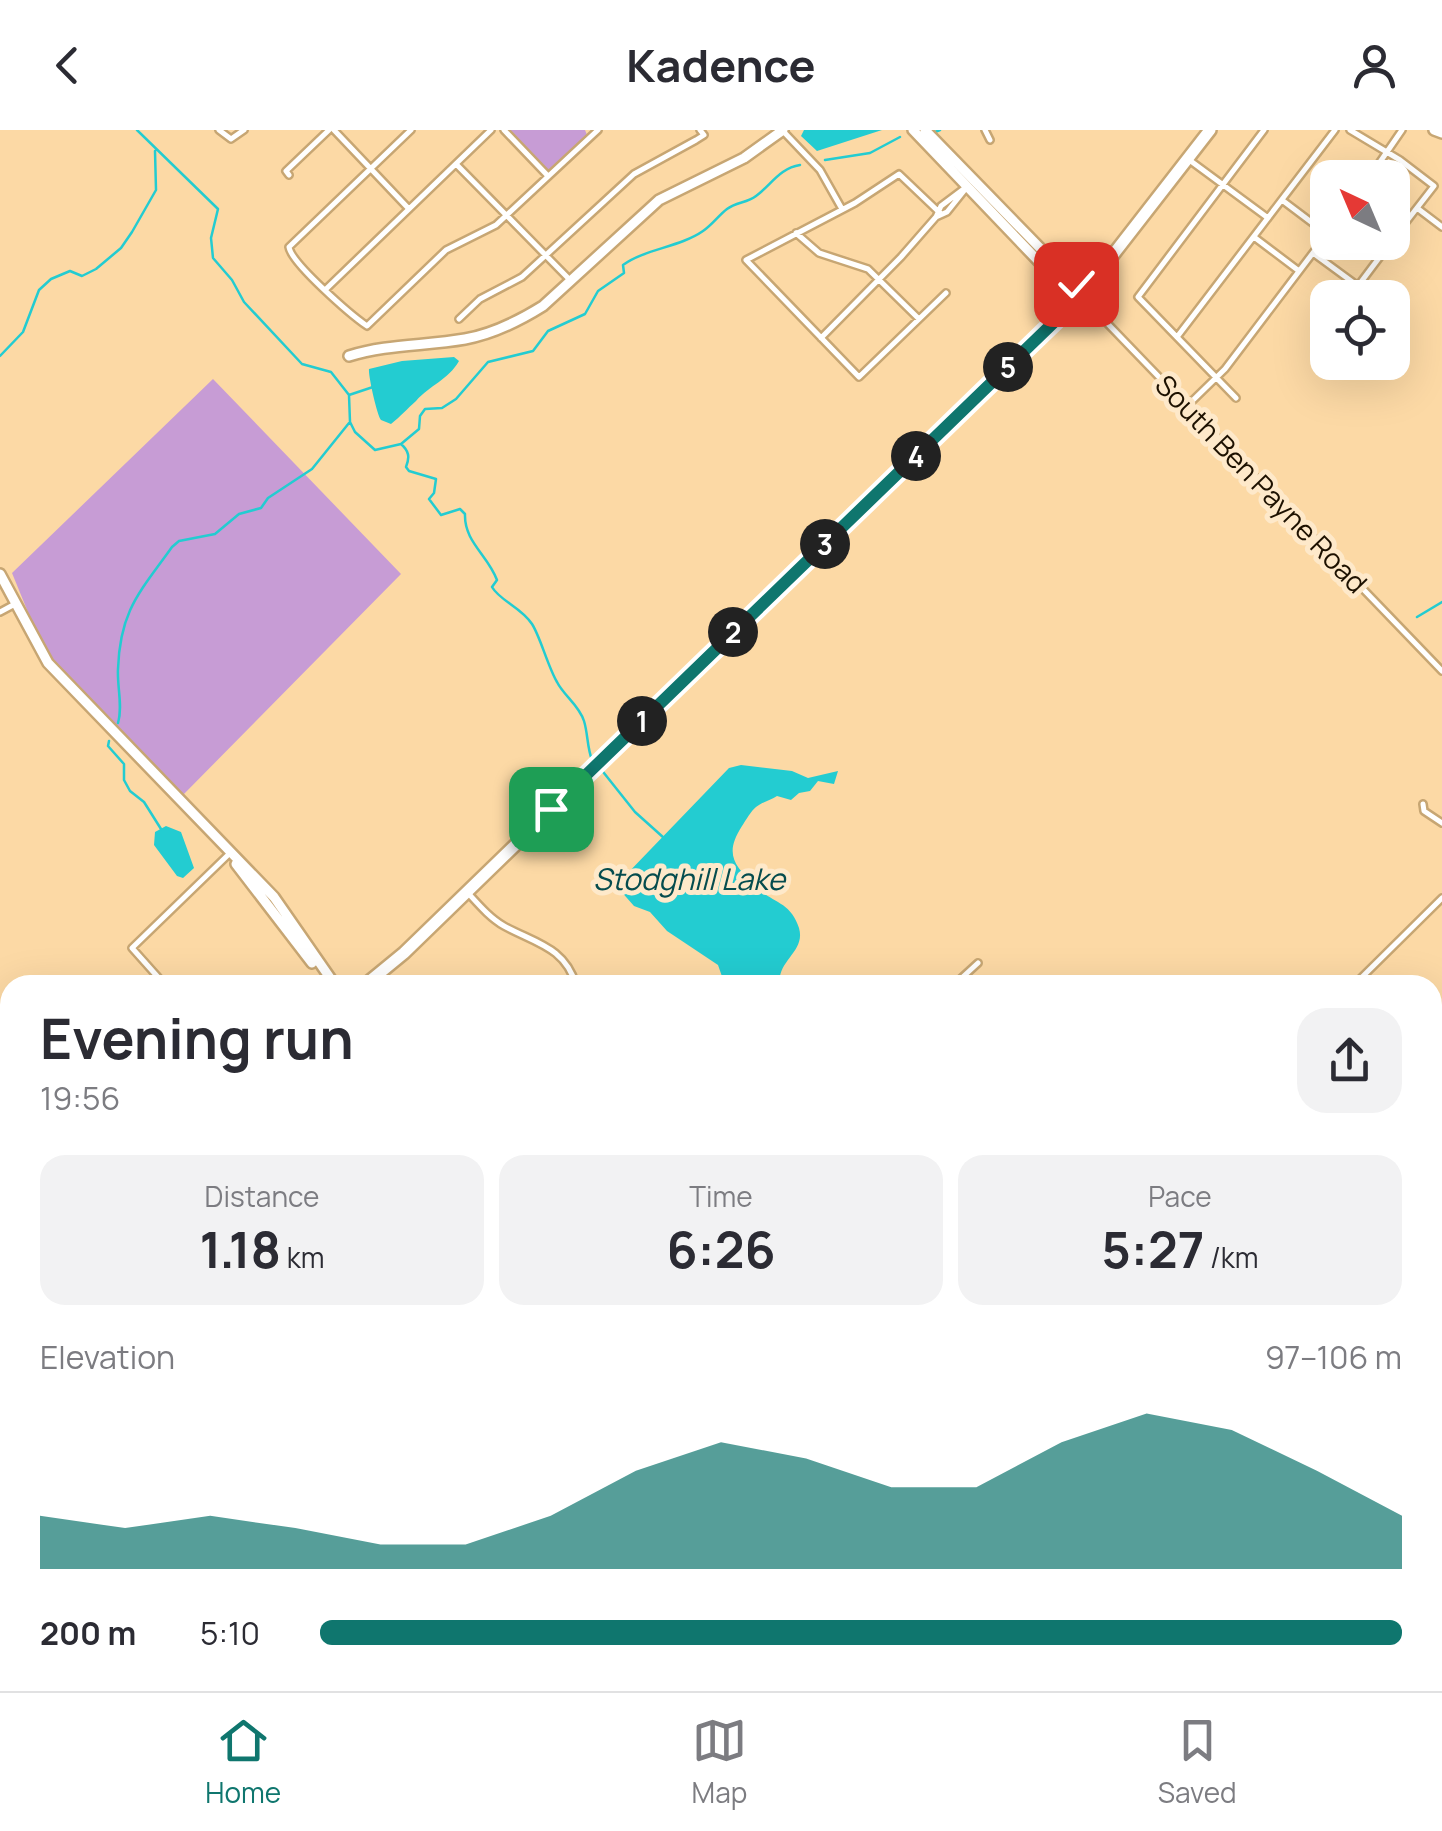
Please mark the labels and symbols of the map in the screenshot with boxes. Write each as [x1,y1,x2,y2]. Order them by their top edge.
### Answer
north arrow [1310,160,1410,260]
pin [1034,242,1119,327]
pin: 5 [983,342,1033,392]
street label: South Ben Payne Road [1147,366,1376,601]
pin: 4 [891,431,941,481]
pin: 3 [800,519,850,569]
pin: 2 [708,607,758,657]
pin: 1 [617,696,667,746]
pin [509,767,594,852]
water label: Stodghill Lake [593,858,787,899]

